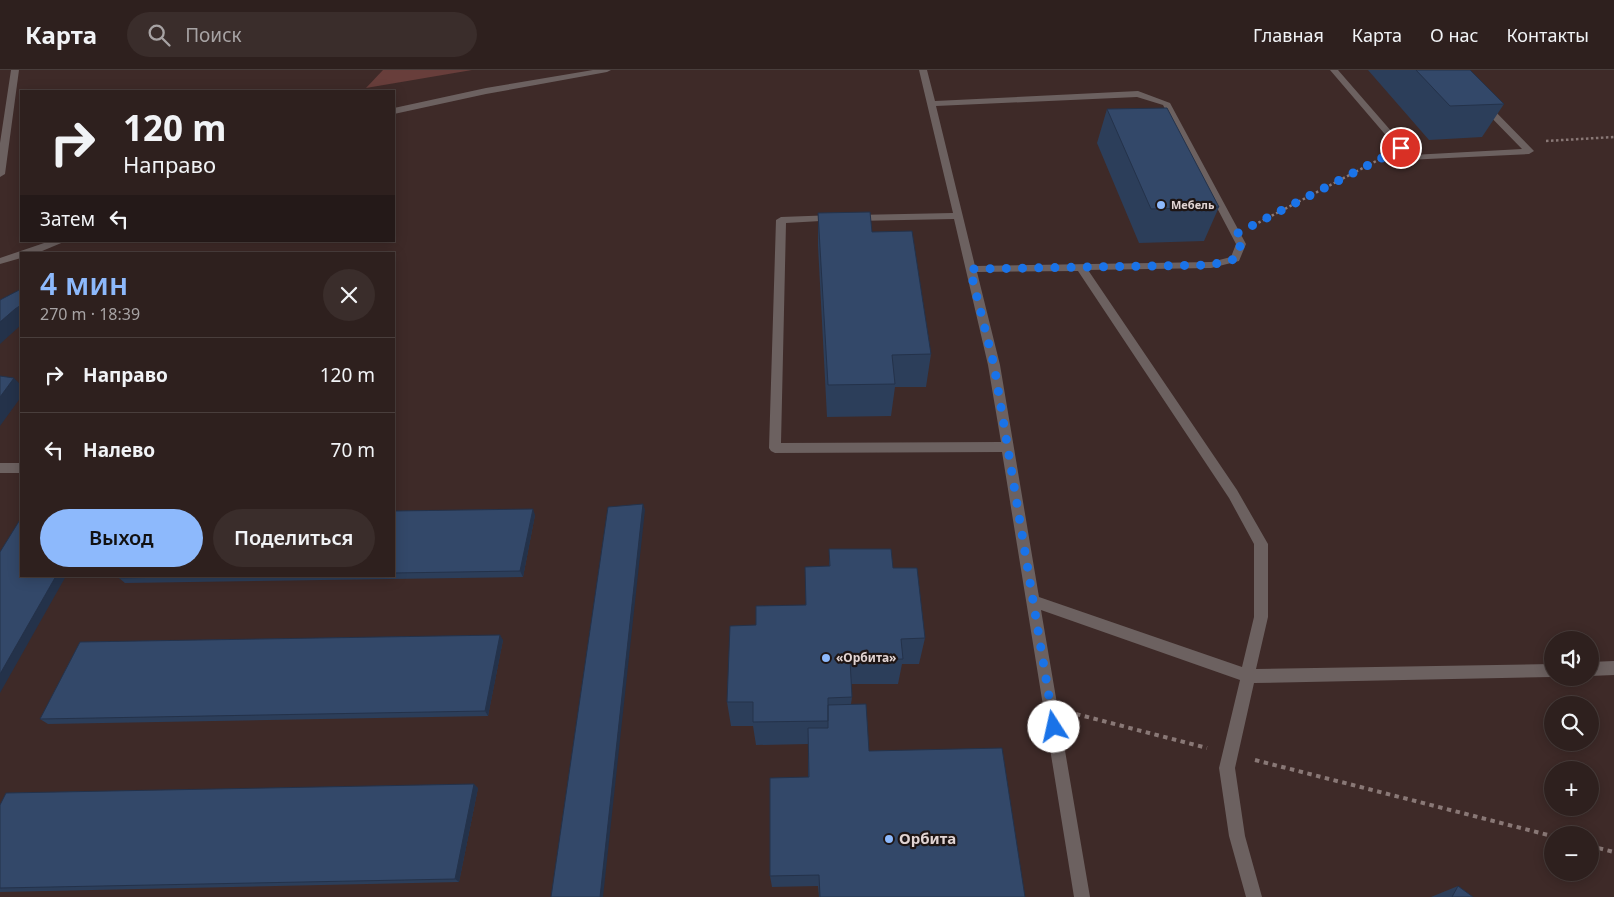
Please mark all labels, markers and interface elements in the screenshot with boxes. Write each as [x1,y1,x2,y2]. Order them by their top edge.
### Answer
search box [127,12,477,57]
text: Карта [25,18,97,51]
icon: search [145,21,173,49]
text: Поиск [185,22,242,48]
text: Главная [1253,23,1324,47]
text: Карта [1352,23,1402,47]
text: О нас [1430,23,1478,47]
text: Контакты [1506,23,1589,47]
text: 120 m [123,104,226,151]
icon: right [40,110,105,175]
pin [1380,127,1422,169]
icon: arrive [1387,134,1415,162]
text: Направо [123,149,216,179]
place label: Мебель [1171,197,1215,212]
marker: Мебель [1155,199,1167,211]
icon: left [105,205,133,233]
text: Затем [40,206,95,232]
text: 4 мин [40,263,128,304]
button: close [323,269,375,321]
text: 270 m · 18:39 [40,303,140,325]
icon: right [40,361,68,389]
text: Направо [83,362,168,388]
text: 120 m [320,362,375,388]
icon: left [40,436,68,464]
text: Налево [83,437,155,463]
text: 70 m [331,437,375,463]
button: Выход [40,509,203,567]
button: Поделиться [213,509,375,567]
map controls [1544,631,1599,881]
button: sound [1544,631,1599,686]
place label: «Орбита» [836,649,896,666]
marker: «Орбита» [820,652,832,664]
button: search [1544,696,1599,751]
position arrow [1027,700,1079,752]
button: + [1544,761,1599,816]
button: − [1544,826,1599,881]
place label: Орбита [899,828,956,848]
marker: Орбита [883,833,895,845]

